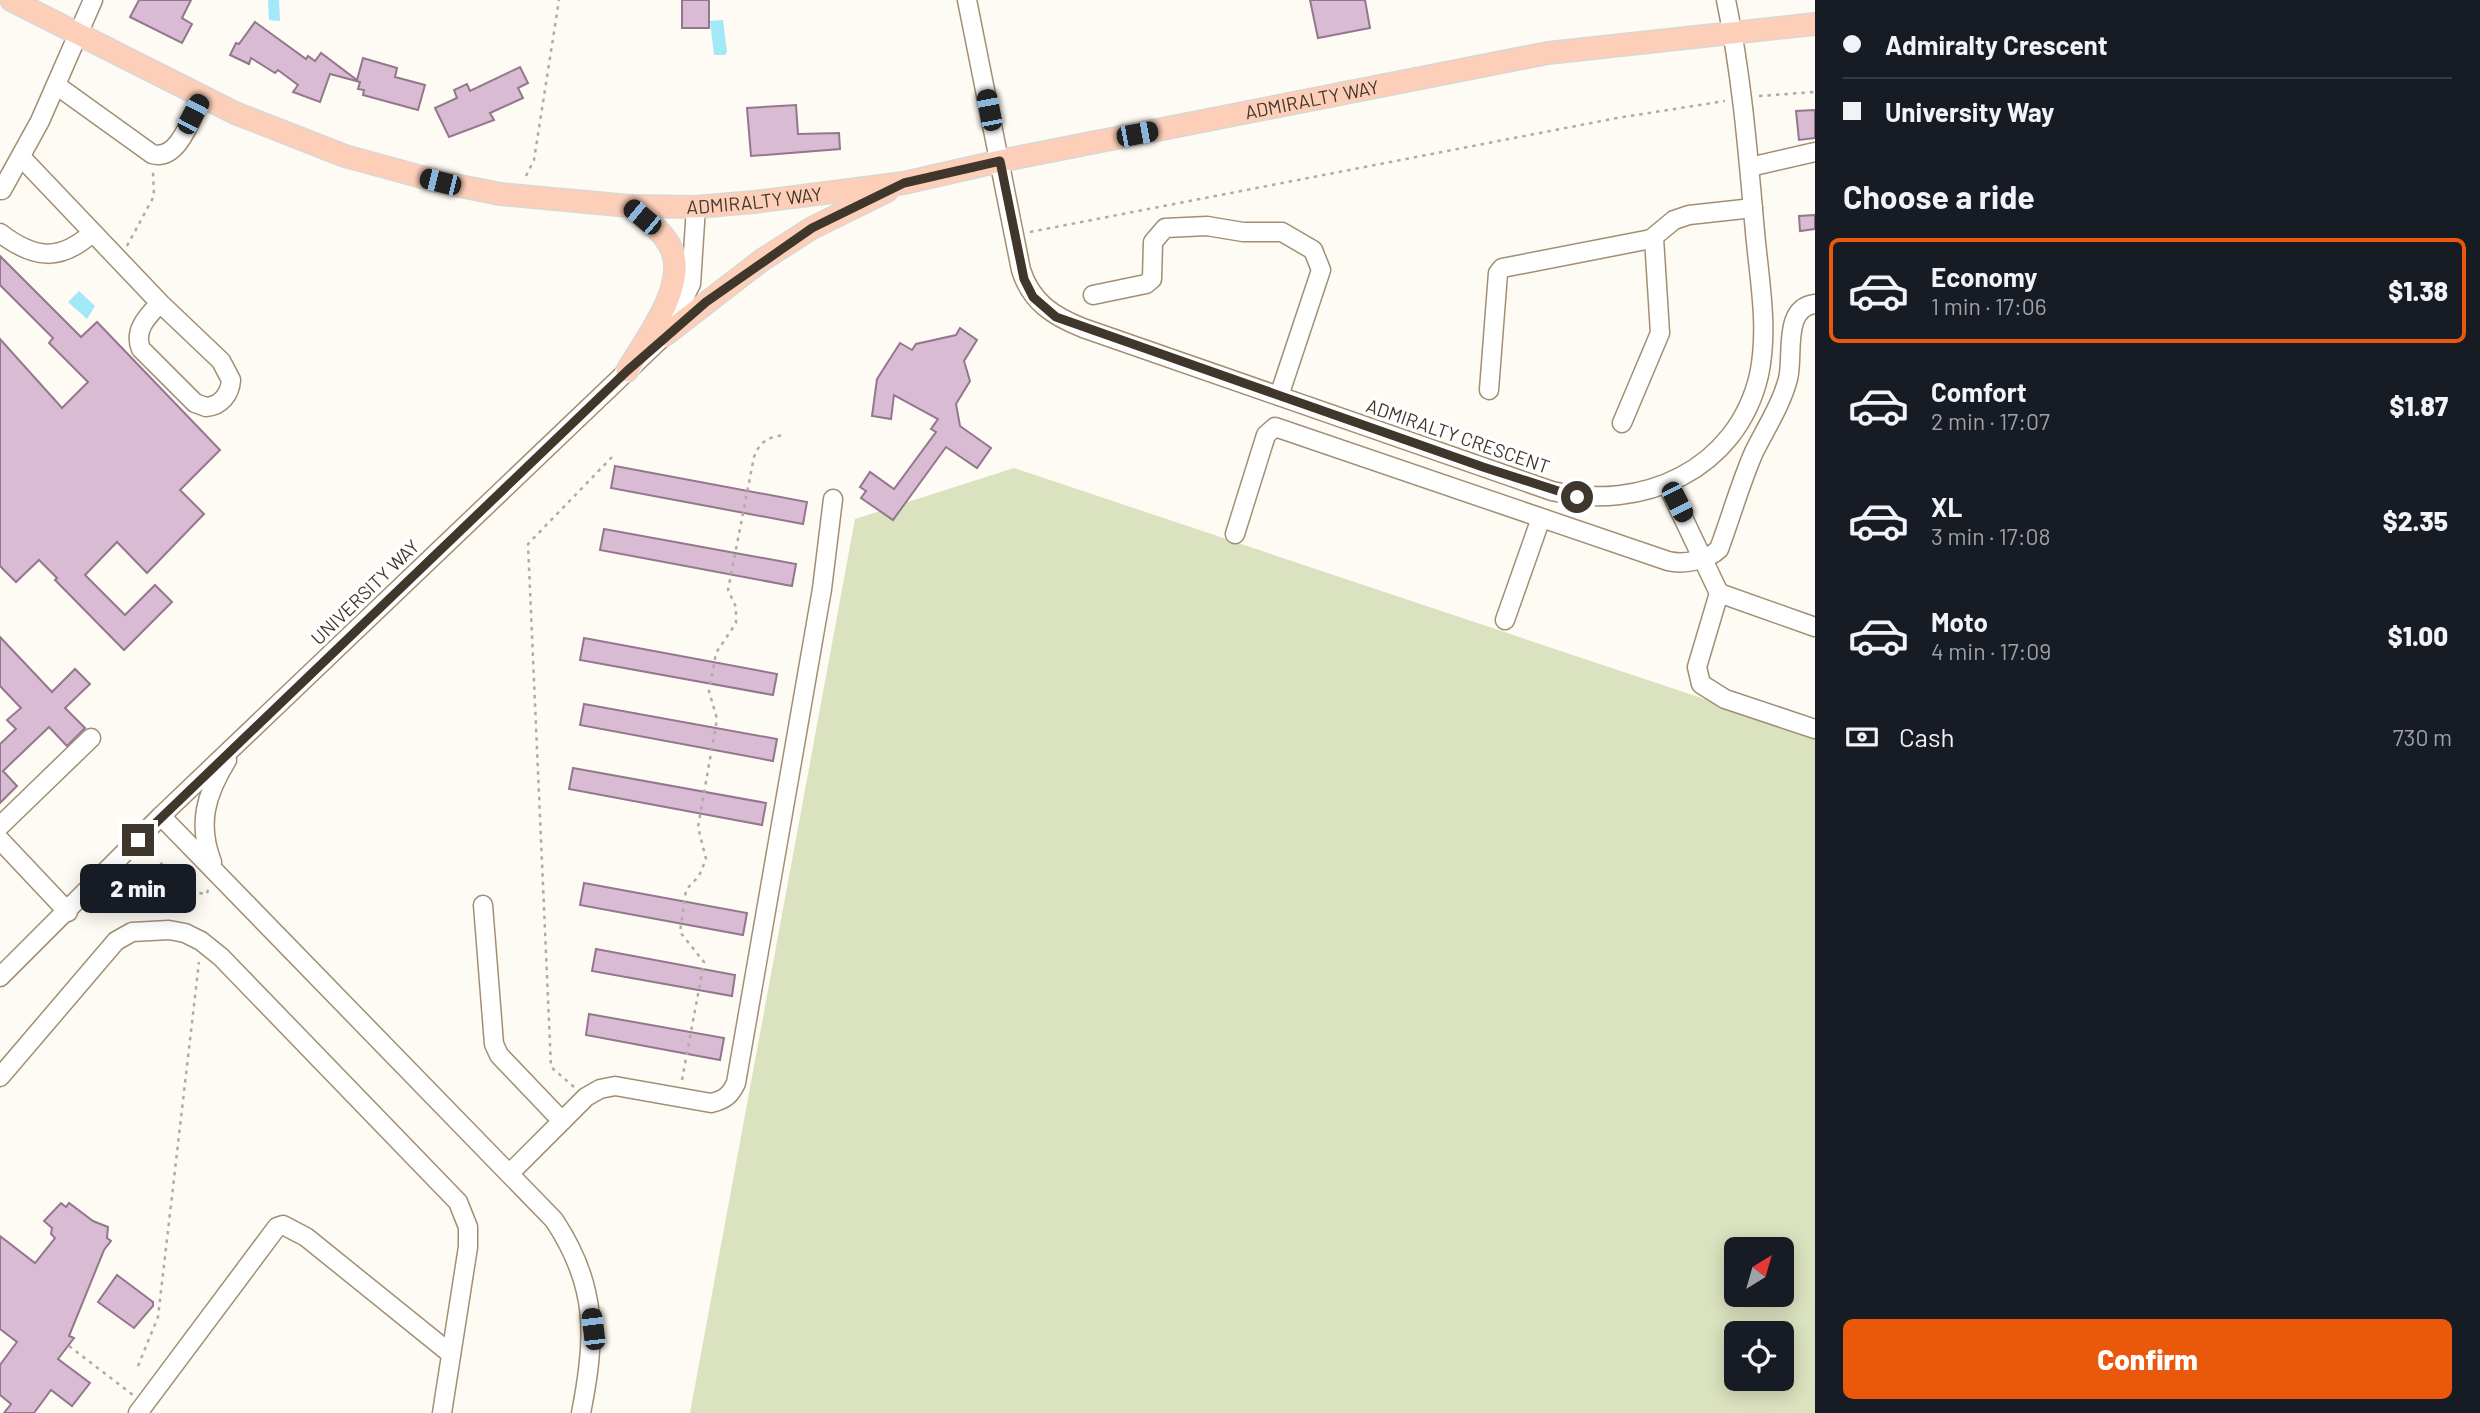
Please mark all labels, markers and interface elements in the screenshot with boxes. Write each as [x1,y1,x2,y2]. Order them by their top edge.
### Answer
text: Admiralty Crescent [1885,29,2108,60]
street label: ADMIRALTY WAY [1243,75,1381,123]
car [975,87,1004,133]
car [174,91,213,137]
text: University Way [1885,96,2054,127]
car [1115,120,1160,148]
car [418,167,463,197]
text: Choose a ride [1843,177,2035,215]
street label: ADMIRALTY WAY [687,181,824,218]
car [620,195,665,239]
icon: car [1847,259,1910,322]
text: Economy [1931,261,2037,292]
text: $1.38 [2388,275,2448,306]
text: 1 min · 17:06 [1931,292,2047,320]
icon: car [1847,374,1910,437]
text: Comfort [1931,376,2027,407]
text: $1.87 [2389,390,2448,421]
street label: ADMIRALTY CRESCENT [1363,393,1553,478]
text: 2 min · 17:07 [1931,407,2050,435]
car [1659,479,1696,525]
route start [1561,481,1593,513]
icon: car [1847,489,1910,552]
text: XL [1931,491,1962,522]
text: $2.35 [2383,505,2448,536]
text: 3 min · 17:08 [1931,522,2050,550]
street label: UNIVERSITY WAY [306,534,424,649]
icon: car [1847,604,1910,667]
text: Moto [1931,606,1988,637]
text: $1.00 [2388,620,2448,651]
text: 4 min · 17:09 [1931,637,2051,665]
icon: cash [1843,718,1881,756]
text: Cash [1899,721,1954,752]
text: 730 m [2393,723,2452,751]
route end [122,824,154,856]
callout: 2 min [80,864,196,914]
text: 2 min [110,874,166,902]
north arrow [1724,1237,1794,1307]
map controls [1724,1237,1794,1391]
car [581,1307,606,1351]
button: Confirm [1843,1319,2452,1399]
button: locate [1724,1321,1794,1391]

